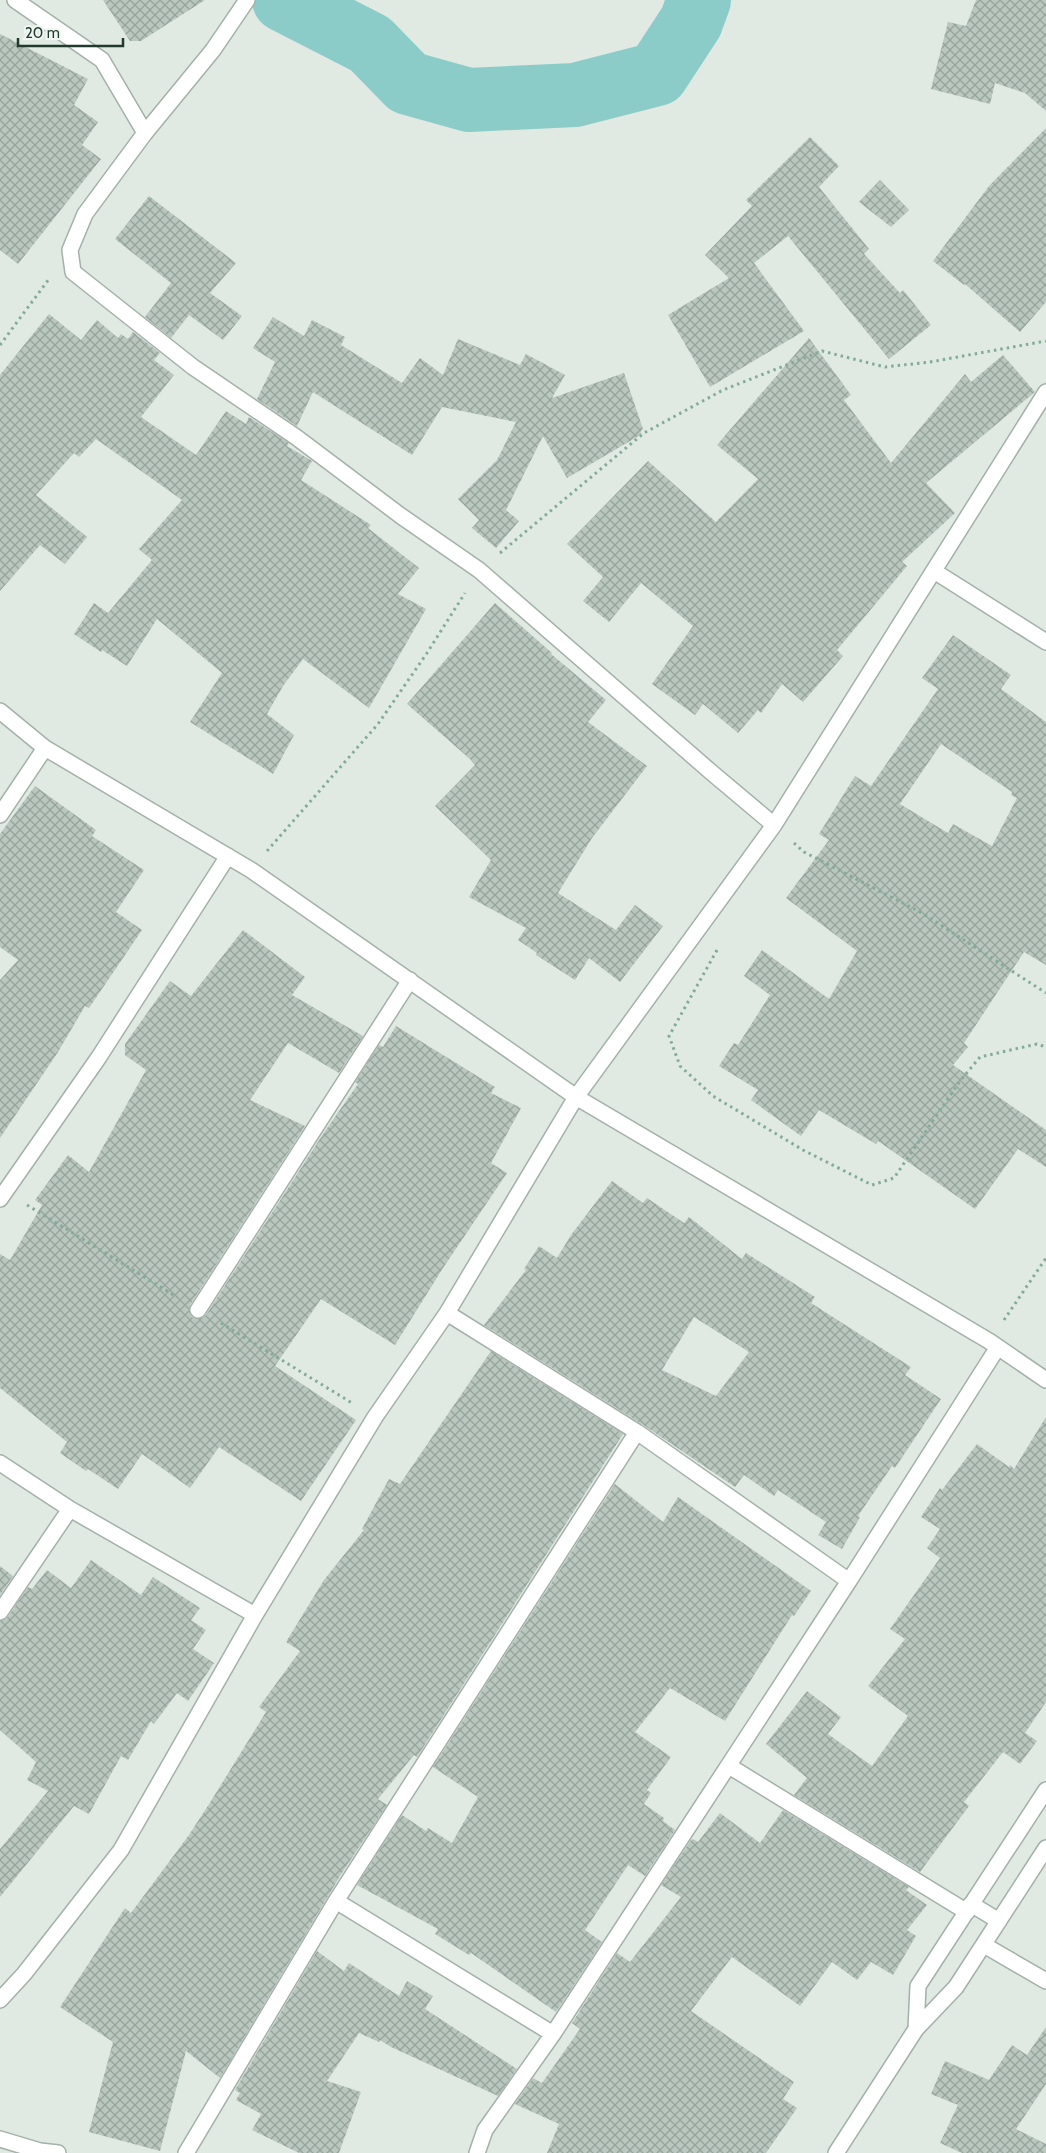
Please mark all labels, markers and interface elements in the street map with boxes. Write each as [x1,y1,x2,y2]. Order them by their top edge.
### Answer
scale bar [18,15,122,47]
text: 20 m [25,24,60,42]

